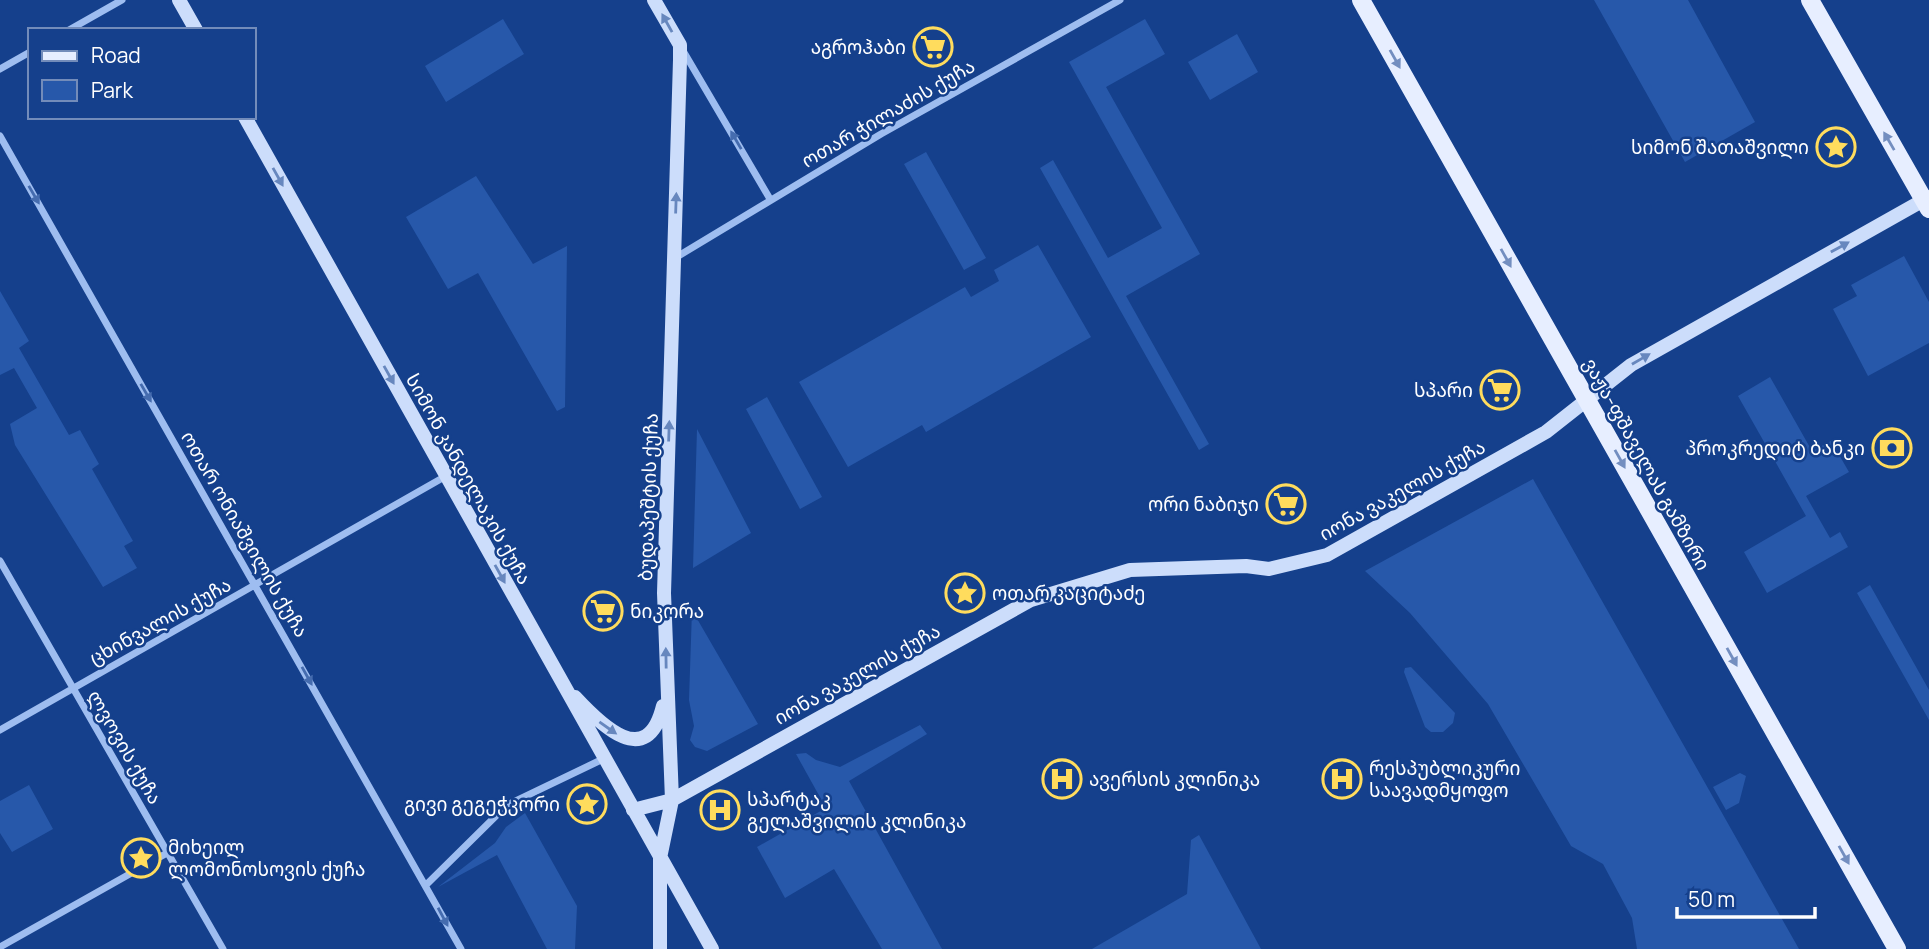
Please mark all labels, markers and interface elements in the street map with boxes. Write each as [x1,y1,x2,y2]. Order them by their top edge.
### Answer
one-way arrow [661,13,673,32]
supermarket icon: აგროჰაბი [912,26,954,68]
legend [28,28,256,119]
place label: აგროჰაბი [811,34,906,60]
text: Road [91,41,141,69]
one-way arrow [1389,50,1401,69]
street label: ოთარ ჭილაძის ქუჩა [796,53,980,173]
text: Park [91,76,133,104]
place icon: სიმონ შათაშვილი [1815,126,1857,168]
one-way arrow [729,131,742,150]
one-way arrow [1883,131,1895,150]
place label: სიმონ შათაშვილი [1631,134,1809,160]
one-way arrow [272,167,284,187]
one-way arrow [28,186,40,205]
one-way arrow [671,192,682,214]
one-way arrow [1830,241,1849,253]
one-way arrow [1500,248,1512,267]
street label: ვაჟა-ფშაველას გამზირი [1578,353,1716,575]
one-way arrow [1632,353,1651,365]
one-way arrow [383,366,395,385]
street label: სიმონ კანდელაკის ქუჩა [400,369,538,589]
supermarket icon: სპარი [1479,369,1521,411]
place label: სპარი [1414,377,1473,403]
one-way arrow [140,383,152,403]
street label: ბუდაპეშტის ქუჩა [632,412,664,582]
one-way arrow [664,419,675,441]
street label: ოთარ ონიაშვილის ქუჩა [175,426,315,642]
bank icon: პროკრედიტ ბანკი [1871,427,1913,469]
street label: იონა ვაკელის ქუჩა [1314,433,1490,547]
place label: პროკრედიტ ბანკი [1685,435,1865,461]
one-way arrow [1614,449,1626,468]
supermarket icon: ორი ნაბიჯი [1265,483,1307,525]
place label: ორი ნაბიჯი [1148,491,1259,517]
one-way arrow [494,564,506,583]
street label: ცხინვალის ქუჩა [84,571,236,671]
place icon: ოთარ კაციტაძე [944,572,986,614]
place label: ოთარ კაციტაძე [992,580,1145,606]
supermarket icon: ნიკორა [582,590,624,632]
place label: ნიკორა [630,598,704,624]
street label: იონა ვაკელის ქუჩა [769,617,945,731]
one-way arrow [660,647,671,669]
one-way arrow [1726,647,1738,667]
one-way arrow [301,666,313,686]
street label: ლვოვის ქუჩა [82,685,168,809]
one-way arrow [598,722,618,735]
place label: რესპუბლიკური საავადმყოფო [1369,755,1520,803]
hospital icon: ავერსის კლინიკა [1041,758,1083,800]
hospital icon: რესპუბლიკური საავადმყოფო [1321,758,1363,800]
place label: ავერსის კლინიკა [1089,766,1260,792]
place icon: გივი გეგეჭკორი [566,783,608,825]
place label: სპარტაკ გელაშვილის კლინიკა [747,786,967,834]
hospital icon: სპარტაკ გელაშვილის კლინიკა [699,789,741,831]
place label: გივი გეგეჭკორი [404,791,560,817]
place label: მიხეილ ლომონოსოვის ქუჩა [168,834,366,882]
place icon: მიხეილ ლომონოსოვის ქუჩა [120,837,162,879]
one-way arrow [1838,845,1850,865]
scale bar [1677,876,1815,920]
text: 50 m [1688,885,1735,913]
one-way arrow [437,907,449,927]

